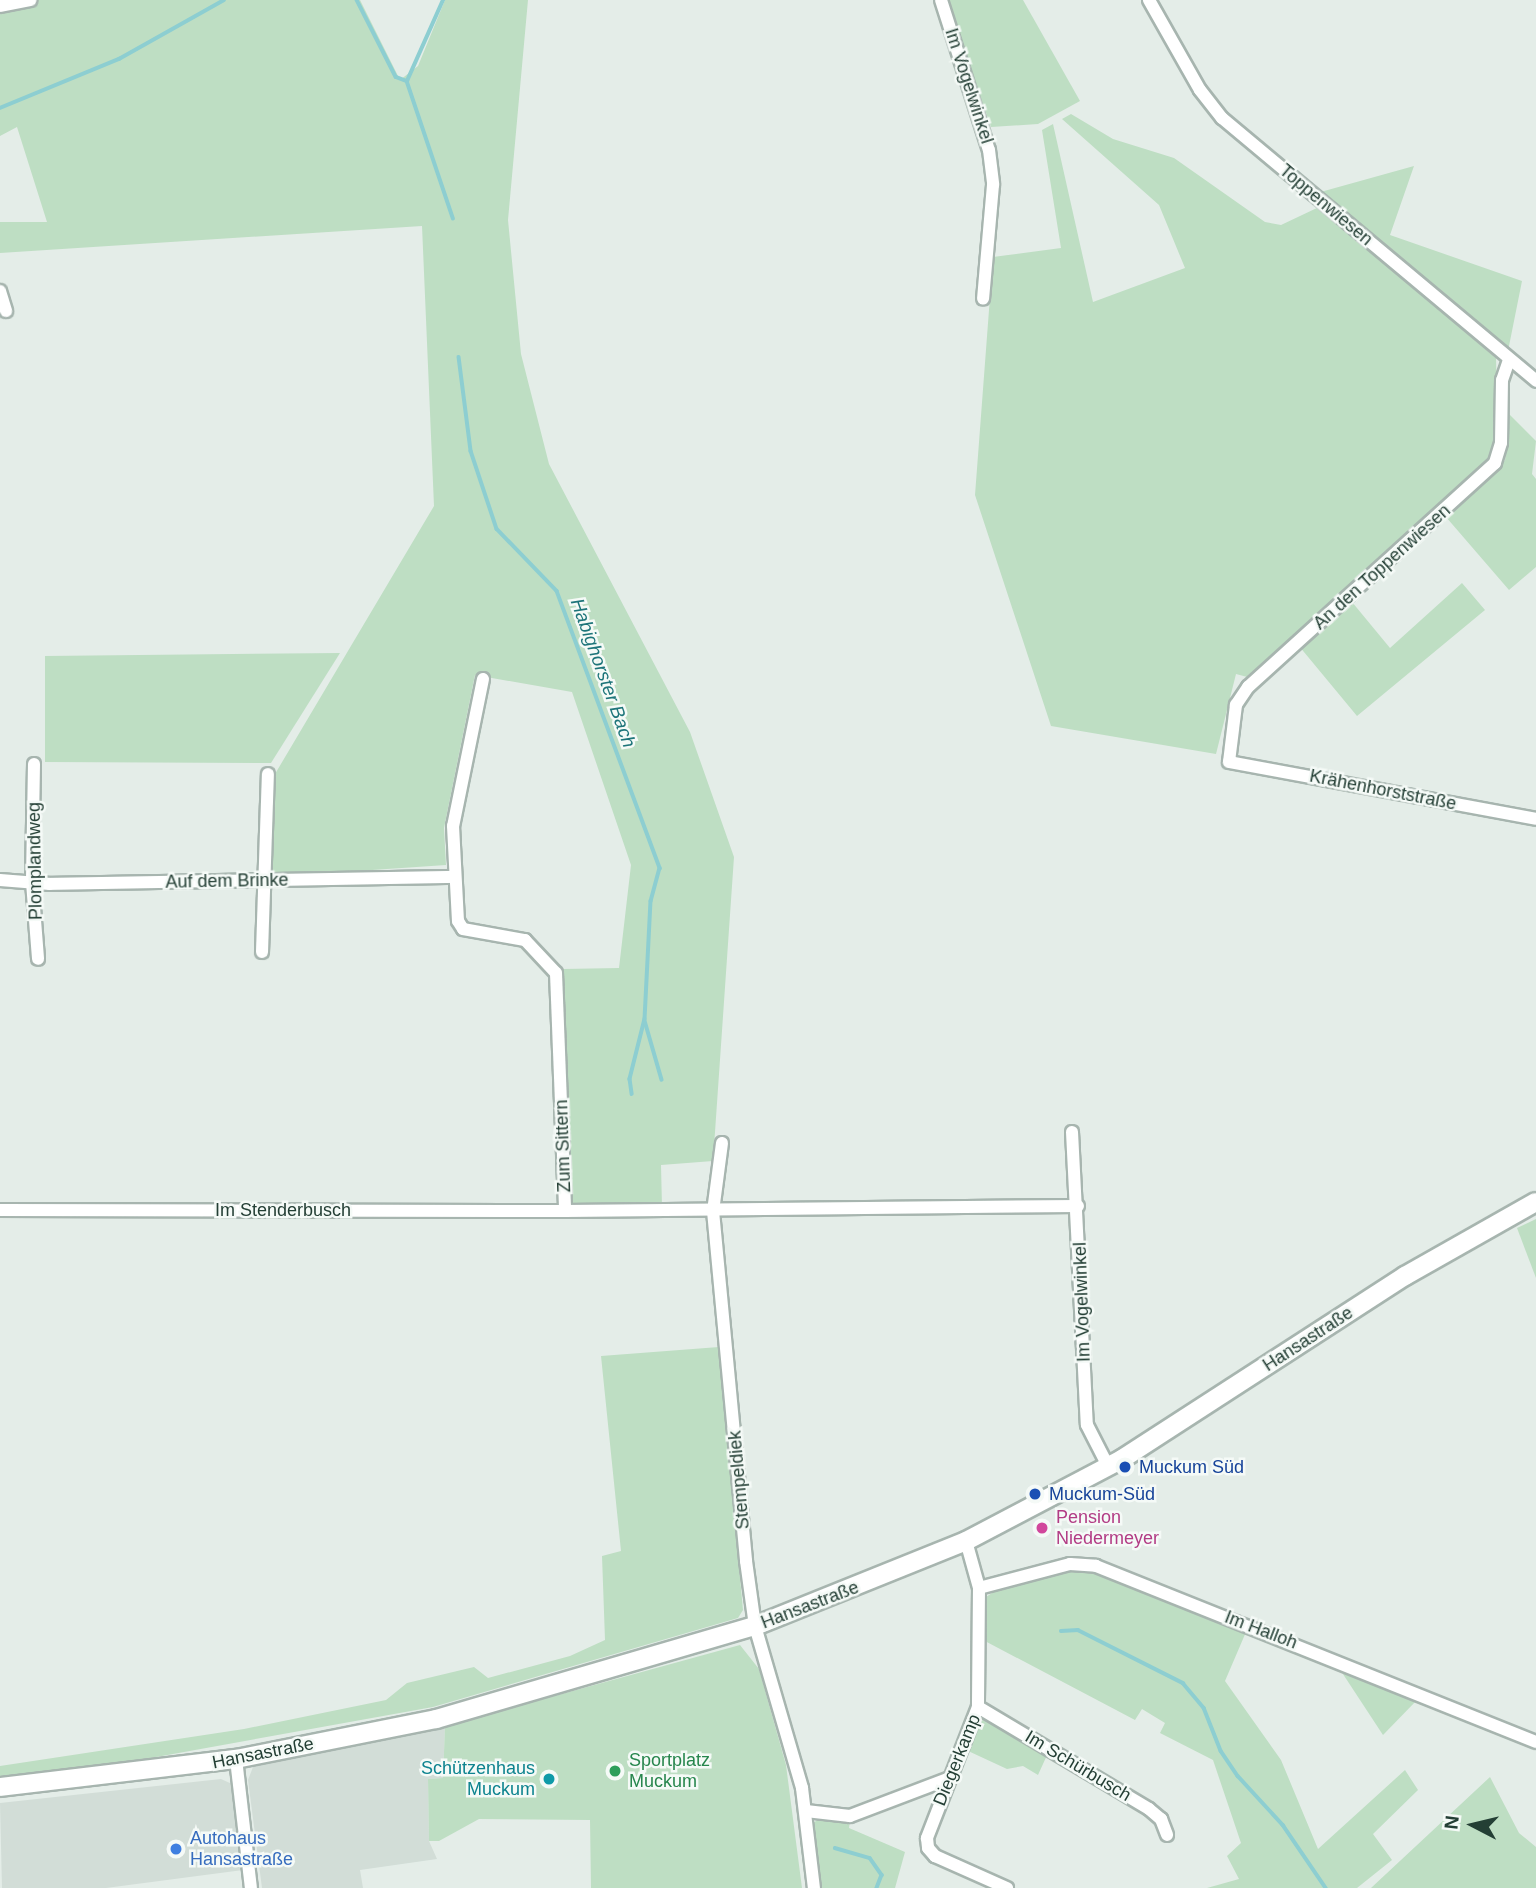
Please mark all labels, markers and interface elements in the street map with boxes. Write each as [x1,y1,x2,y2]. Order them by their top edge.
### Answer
street label: Im Vogelwinkel [940,26,998,146]
street label: Toppenwiesen [1275,160,1377,250]
street label: An den Toppenwiesen [1309,500,1455,634]
water label: Habighorster Bach [565,595,641,751]
street label: Krähenhorststraße [1308,765,1458,815]
street label: Plomplandweg [23,802,47,920]
street label: Auf dem Brinke [165,869,289,893]
street label: Zum Sittern [551,1099,575,1193]
street label: Im Stenderbusch [215,1199,351,1221]
street label: Im Vogelwinkel [1069,1242,1095,1362]
street label: Hansastraße [1259,1302,1357,1376]
street label: Stempeldiek [724,1430,754,1530]
place label: Muckum Süd [1139,1456,1244,1478]
marker: Muckum Süd [1117,1459,1133,1475]
place label: Muckum-Süd [1049,1483,1155,1505]
marker: Muckum-Süd [1027,1486,1043,1502]
place label: Pension Niedermeyer [1056,1507,1159,1550]
marker: Pension Niedermeyer [1034,1520,1050,1536]
street label: Hansastraße [758,1576,862,1634]
street label: Im Halloh [1222,1606,1300,1654]
street label: Diegerkamp [929,1711,985,1809]
street label: Im Schürbusch [1021,1726,1135,1806]
street label: Hansastraße [210,1733,316,1773]
place label: Sportplatz Muckum [629,1750,710,1792]
place label: Schützenhaus Muckum [421,1758,535,1800]
marker: Sportplatz Muckum [607,1763,623,1779]
marker: Schützenhaus Muckum [541,1771,557,1787]
north arrow [1438,1790,1508,1860]
text: N [1440,1814,1463,1830]
place label: Autohaus Hansastraße [190,1828,293,1870]
marker: Autohaus Hansastraße [168,1841,184,1857]

